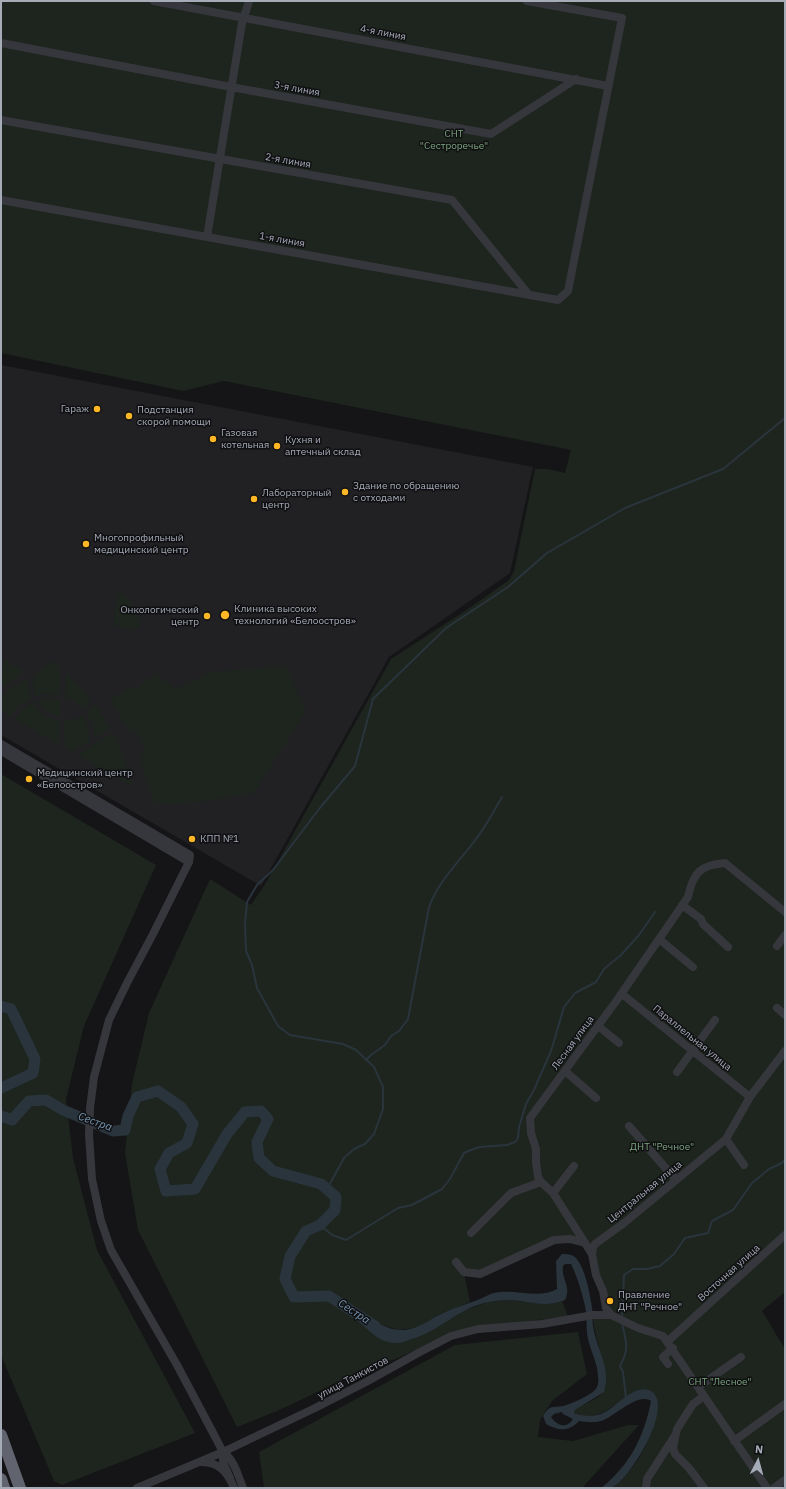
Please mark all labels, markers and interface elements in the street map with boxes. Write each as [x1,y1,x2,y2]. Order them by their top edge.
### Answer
street label: 4-я линия [359,23,407,43]
street label: 3-я линия [273,79,321,99]
park label: СНТ "Сестроречье" [420,128,488,152]
street label: 2-я линия [264,151,312,171]
street label: 1-я линия [258,230,306,250]
place label: Гараж [61,403,89,415]
marker: Гараж [92,404,102,414]
place label: Подстанция скорой помощи [137,404,211,428]
marker: Подстанция скорой помощи [124,411,134,421]
place label: Газовая котельная [221,427,269,450]
marker: Газовая котельная [208,434,218,444]
place label: Кухня и аптечный склад [285,434,361,458]
marker: Кухня и аптечный склад [272,441,282,451]
place label: Здание по обращению с отходами [353,480,459,504]
place label: Лабораторный центр [262,487,331,510]
marker: Здание по обращению с отходами [340,487,350,497]
marker: Лабораторный центр [249,494,259,504]
place label: Многопрофильный медицинский центр [94,532,189,556]
marker: Многопрофильный медицинский центр [81,539,91,549]
place label: Клиника высоких технологий «Белоостров» [234,603,356,626]
place label: Онкологический центр [121,604,199,628]
marker: Клиника высоких технологий «Белоостров» [219,609,231,621]
marker: Онкологический центр [202,611,212,621]
place label: Медицинский центр «Белоостров» [37,767,133,790]
marker: Медицинский центр «Белоостров» [24,774,34,784]
place label: КПП №1 [200,833,239,845]
marker: КПП №1 [187,834,197,844]
street label: Параллельная улица [650,1003,734,1073]
street label: Лесная улица [549,1014,597,1072]
water label: Сестра [76,1110,114,1134]
park label: ДНТ "Речное" [630,1141,694,1153]
street label: Центральная улица [605,1158,685,1226]
street label: Восточная улица [695,1242,763,1304]
place label: Правление ДНТ "Речное" [618,1289,682,1312]
marker: Правление ДНТ "Речное" [605,1296,615,1306]
water label: Сестра [336,1297,372,1327]
street label: улица Танкистов [316,1354,390,1402]
park label: СНТ "Лесное" [688,1376,752,1388]
north arrow [738,1441,778,1481]
text: N [755,1442,764,1456]

